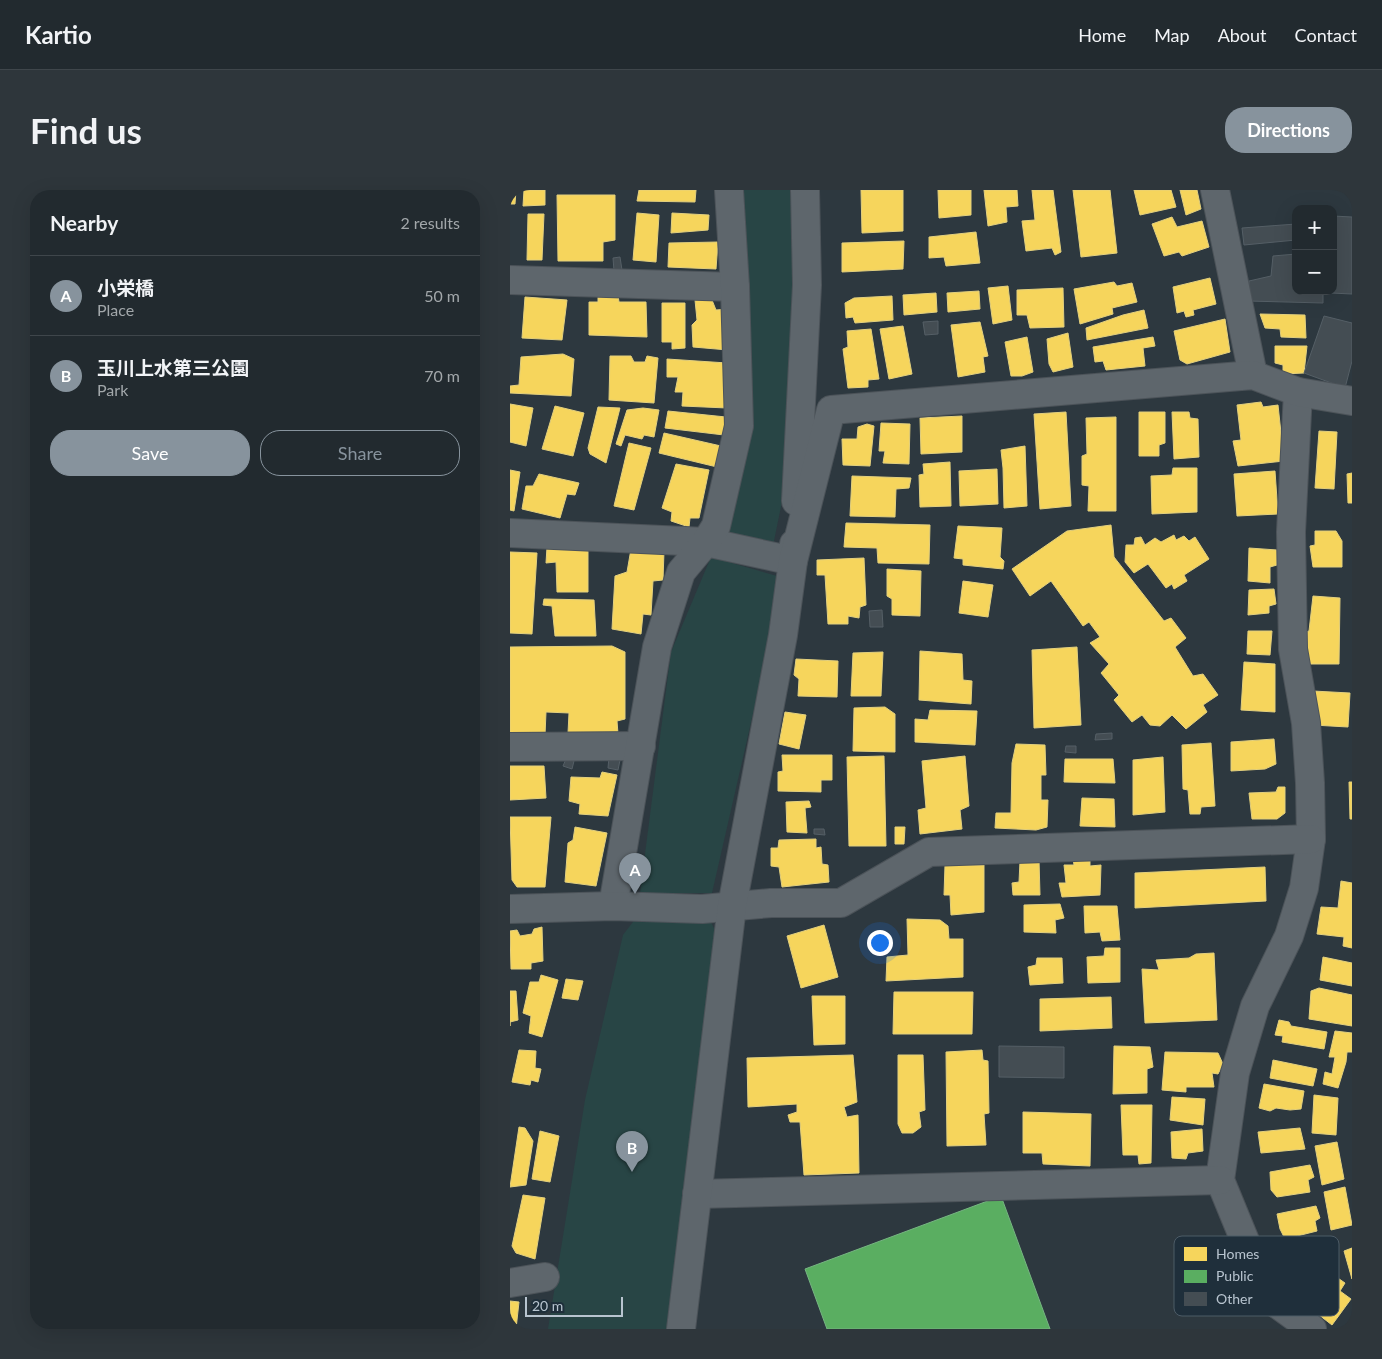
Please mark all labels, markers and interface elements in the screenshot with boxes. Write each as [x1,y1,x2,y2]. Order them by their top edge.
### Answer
text: Kartio [25,20,92,49]
text: Home [1078,24,1126,46]
text: Map [1154,24,1190,46]
text: About [1218,24,1267,46]
text: Contact [1295,24,1357,46]
button: Directions [1225,107,1352,153]
text: Find us [30,109,142,151]
map controls [1292,205,1337,295]
button: + [1292,205,1337,250]
text: Nearby [50,210,118,235]
text: 2 results [400,213,460,232]
button: − [1292,250,1337,295]
text: 小栄橋 [97,276,154,299]
text: A [60,286,72,305]
text: 50 m [424,286,460,305]
text: Place [97,300,134,319]
text: 玉川上水第三公園 [97,356,249,379]
text: B [61,366,71,385]
text: 70 m [424,366,460,385]
text: Park [97,380,128,399]
button: Save [50,430,250,476]
button: Share [260,430,460,476]
pin: A [619,853,651,894]
your location [867,930,893,956]
pin: B [616,1131,648,1172]
legend [1174,1236,1339,1316]
text: Homes [1216,1245,1259,1262]
text: Public [1216,1267,1254,1284]
text: Other [1216,1290,1253,1307]
scale bar [525,1294,622,1317]
text: 20 m [532,1297,563,1314]

